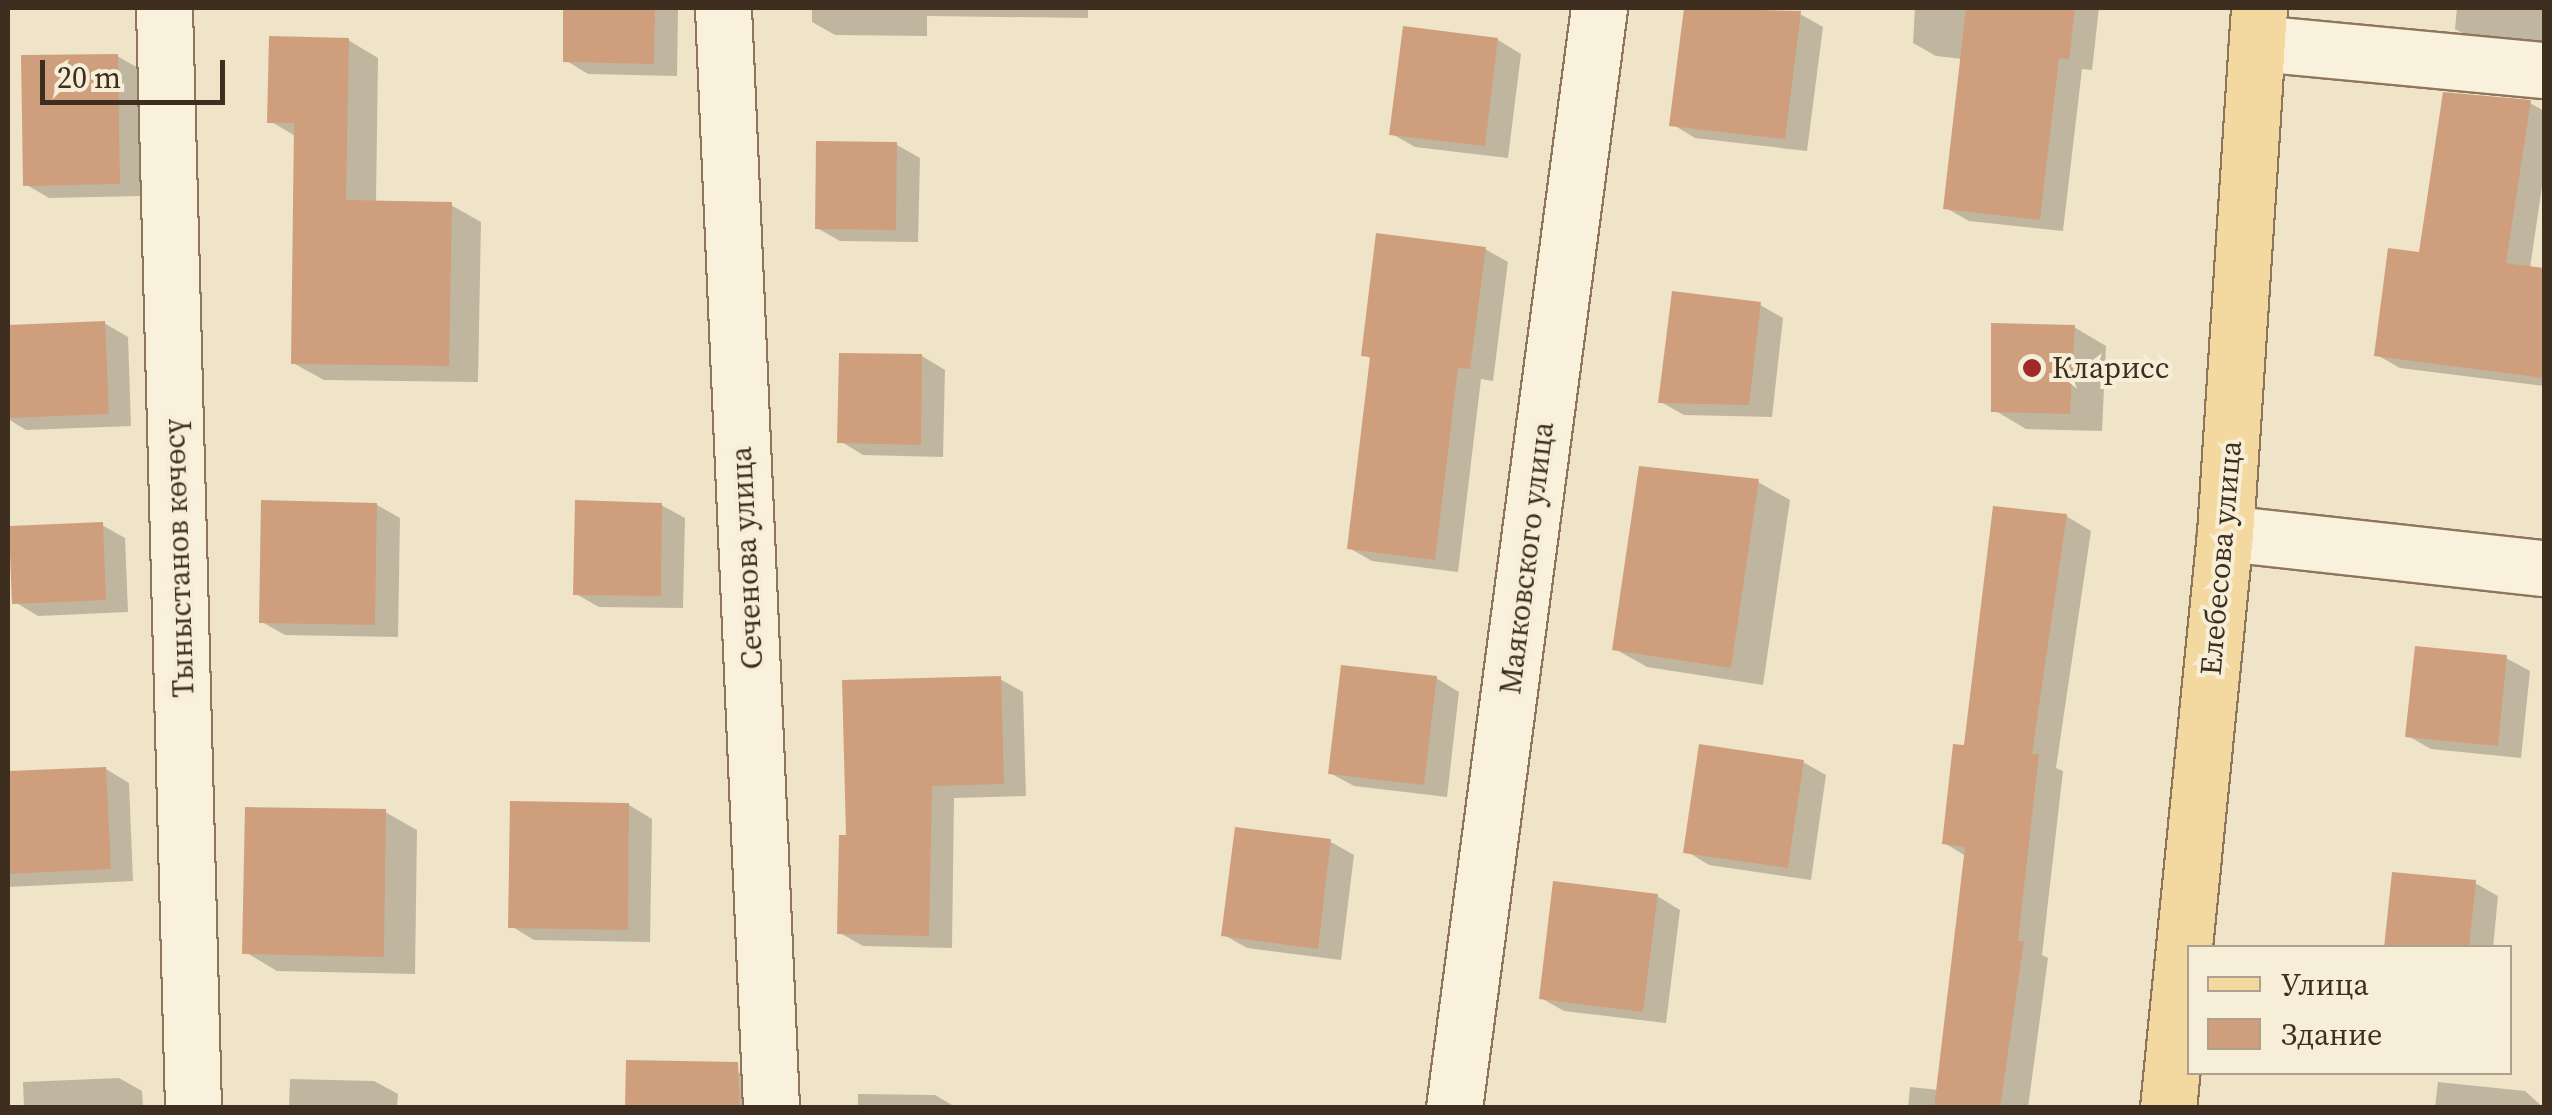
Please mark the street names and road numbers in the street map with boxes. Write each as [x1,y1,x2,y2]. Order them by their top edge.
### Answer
street label: Тыныстанов көчөсү [156,418,202,698]
street label: Маяковского улица [1492,420,1562,696]
street label: Елебесова улица [2193,439,2249,677]
street label: Сеченова улица [723,446,771,670]

